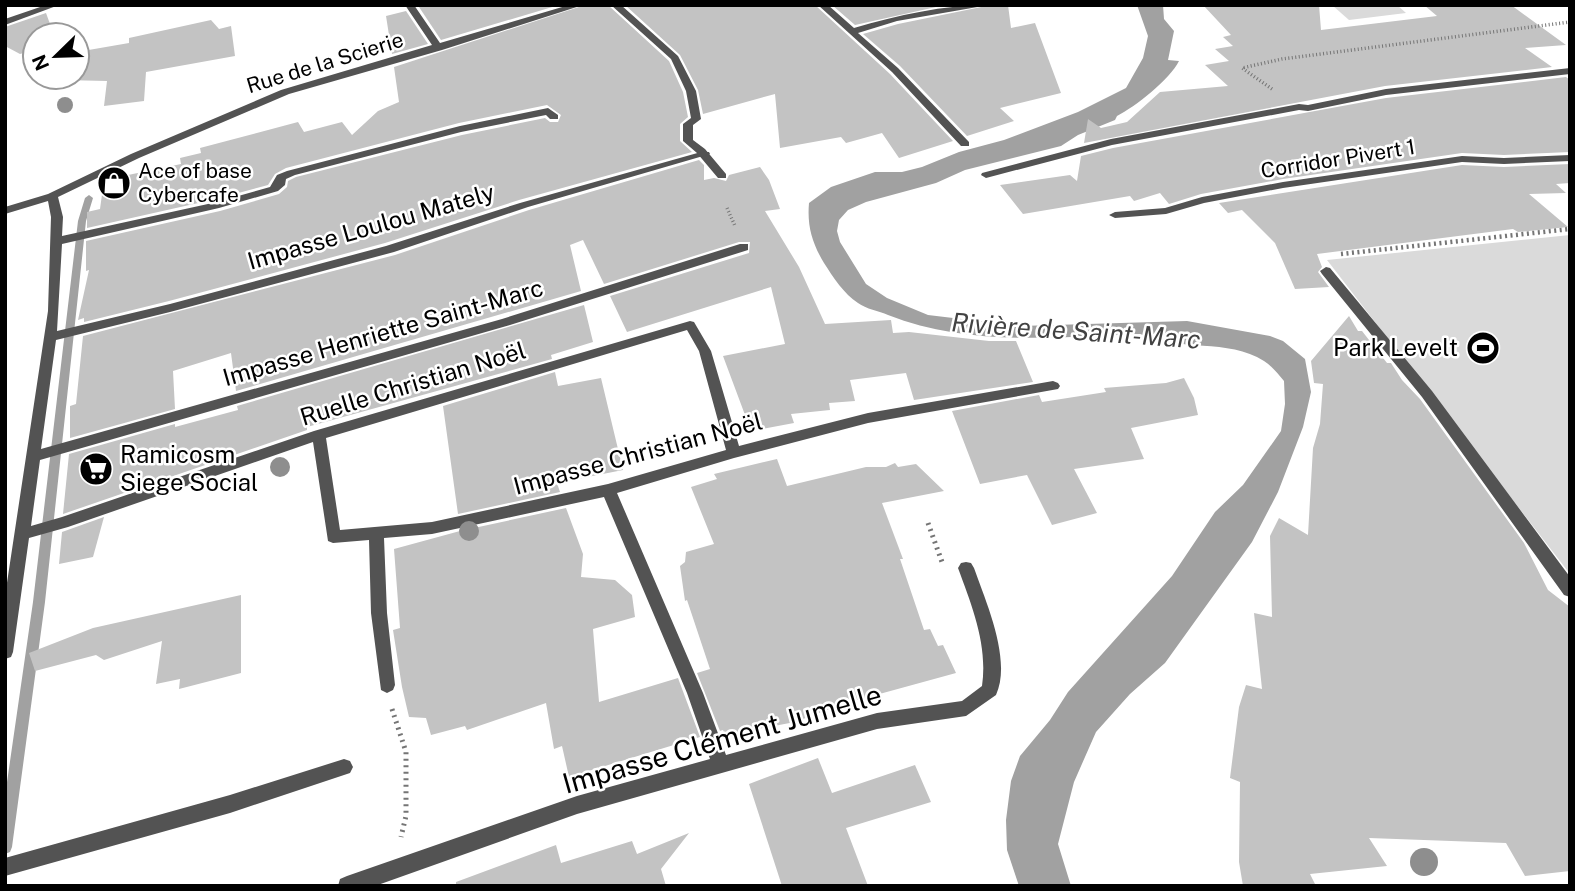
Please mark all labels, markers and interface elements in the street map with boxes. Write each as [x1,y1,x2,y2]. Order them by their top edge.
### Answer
north arrow [21,21,91,91]
street label: Rue de la Scierie [243,27,406,98]
text: N [27,52,53,74]
street label: Corridor Pivert 1 [1259,134,1417,183]
place label: Ace of base Cybercafe [138,158,252,207]
shop icon: Ace of base Cybercafe [95,164,133,202]
street label: Impasse Loulou Mately [244,177,498,275]
street label: Impasse Henriette Saint-Marc [219,273,546,391]
water label: Rivière de Saint-Marc [950,306,1202,355]
sports icon: Park Levelt [1464,329,1502,367]
place label: Park Levelt [1333,333,1458,361]
street label: Ruelle Christian Noël [296,335,529,431]
street label: Impasse Christian Noël [510,406,765,500]
place label: Ramicosm Siege Social [120,440,258,496]
supermarket icon: Ramicosm Siege Social [77,450,115,488]
street label: Impasse Clément Jumelle [559,677,885,800]

